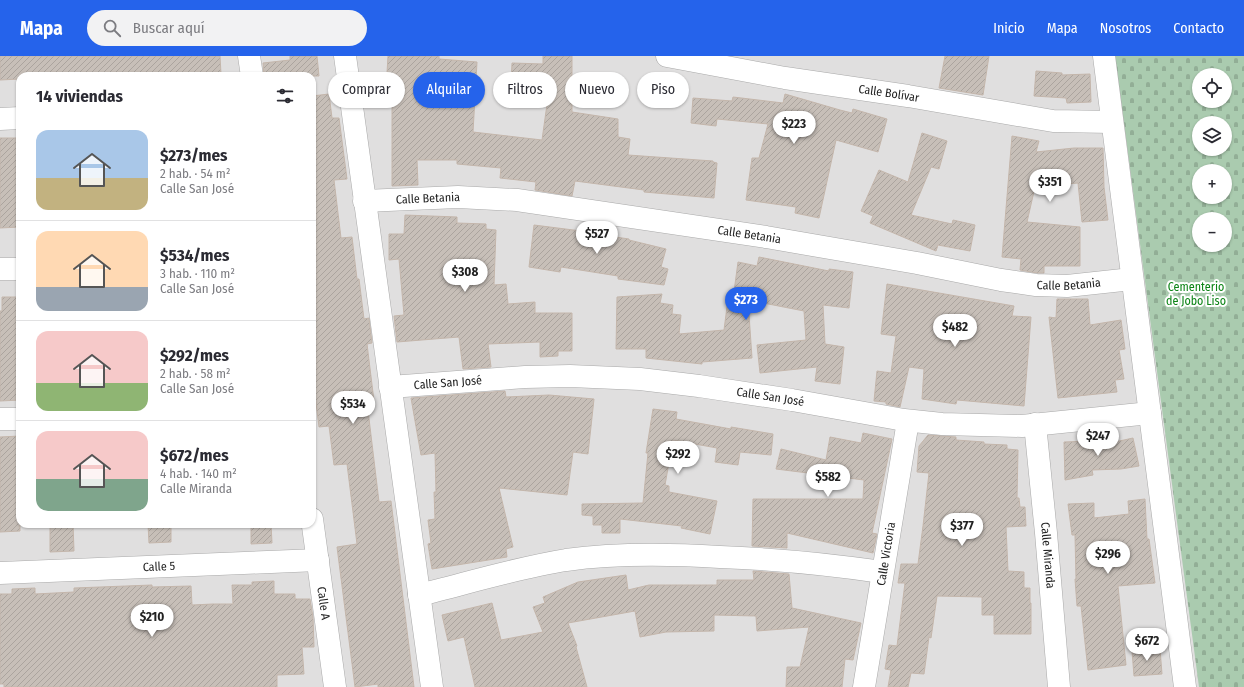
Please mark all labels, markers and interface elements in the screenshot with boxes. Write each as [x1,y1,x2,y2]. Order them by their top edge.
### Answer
search box [87,10,367,46]
text: Mapa [20,17,63,40]
icon: search [101,17,123,39]
text: Buscar aquí [133,19,205,37]
text: Inicio [993,20,1025,37]
text: Mapa [1047,20,1078,37]
text: Nosotros [1100,20,1151,37]
text: Contacto [1173,20,1224,37]
map controls [1192,68,1232,252]
button: locate [1192,68,1232,108]
chip: Comprar [328,72,405,108]
chip: Alquilar [413,72,485,108]
chip: Filtros [493,72,557,108]
chip: Nuevo [565,72,629,108]
chip: Piso [637,72,689,108]
street label: Calle Bolívar [858,82,921,105]
icon: filters [274,85,296,107]
text: 14 viviendas [36,86,123,107]
pin: $223 [770,111,818,145]
text: $223 [782,116,806,131]
button: layers [1192,116,1232,156]
text: $273/mes [160,145,227,166]
icon: home [68,146,116,194]
button: + [1192,164,1232,204]
text: 2 hab. · 54 m² [160,166,230,181]
pin: $351 [1026,169,1074,203]
text: $351 [1038,174,1062,189]
text: Calle San José [160,181,234,196]
street label: Calle Betania [396,190,460,207]
button: − [1192,212,1232,252]
pin: $527 [573,221,621,255]
street label: Calle Betania [716,223,782,247]
text: $527 [585,226,609,241]
text: $534/mes [160,245,230,266]
icon: home [68,247,116,295]
pin: $308 [441,259,489,293]
text: $308 [452,264,478,279]
text: 3 hab. · 110 m² [160,266,235,281]
street label: Calle Betania [1036,275,1102,293]
park label: Cementerio de Jobo Liso [1166,280,1226,308]
text: Calle San José [160,281,234,296]
pin: $273 [722,287,770,321]
text: $273 [734,292,758,307]
pin: $482 [931,314,979,348]
text: $482 [942,319,968,334]
text: $292/mes [160,345,229,366]
icon: home [68,347,116,395]
text: 2 hab. · 58 m² [160,366,231,381]
street label: Calle San José [413,373,483,392]
text: Calle San José [160,381,234,396]
street label: Calle San José [735,385,805,409]
pin: $534 [329,391,377,425]
text: $534 [340,396,366,411]
pin: $247 [1074,423,1122,457]
text: $247 [1086,428,1110,443]
pin: $292 [654,441,702,475]
text: $672/mes [160,445,229,466]
text: $292 [666,446,690,461]
icon: home [68,447,116,495]
pin: $582 [804,464,852,498]
text: 4 hab. · 140 m² [160,466,237,481]
text: $582 [815,469,841,484]
text: Calle Miranda [160,481,232,496]
pin: $377 [938,513,986,547]
text: $377 [950,518,974,533]
street label: Calle Victoria [874,521,898,587]
street label: Calle Miranda [1038,521,1058,589]
pin: $296 [1084,541,1132,575]
text: $296 [1095,546,1121,561]
street label: Calle 5 [142,559,176,574]
street label: Calle A [314,586,333,621]
pin: $210 [128,604,176,638]
text: $210 [140,609,164,624]
pin: $672 [1123,628,1171,662]
text: $672 [1135,633,1159,648]

